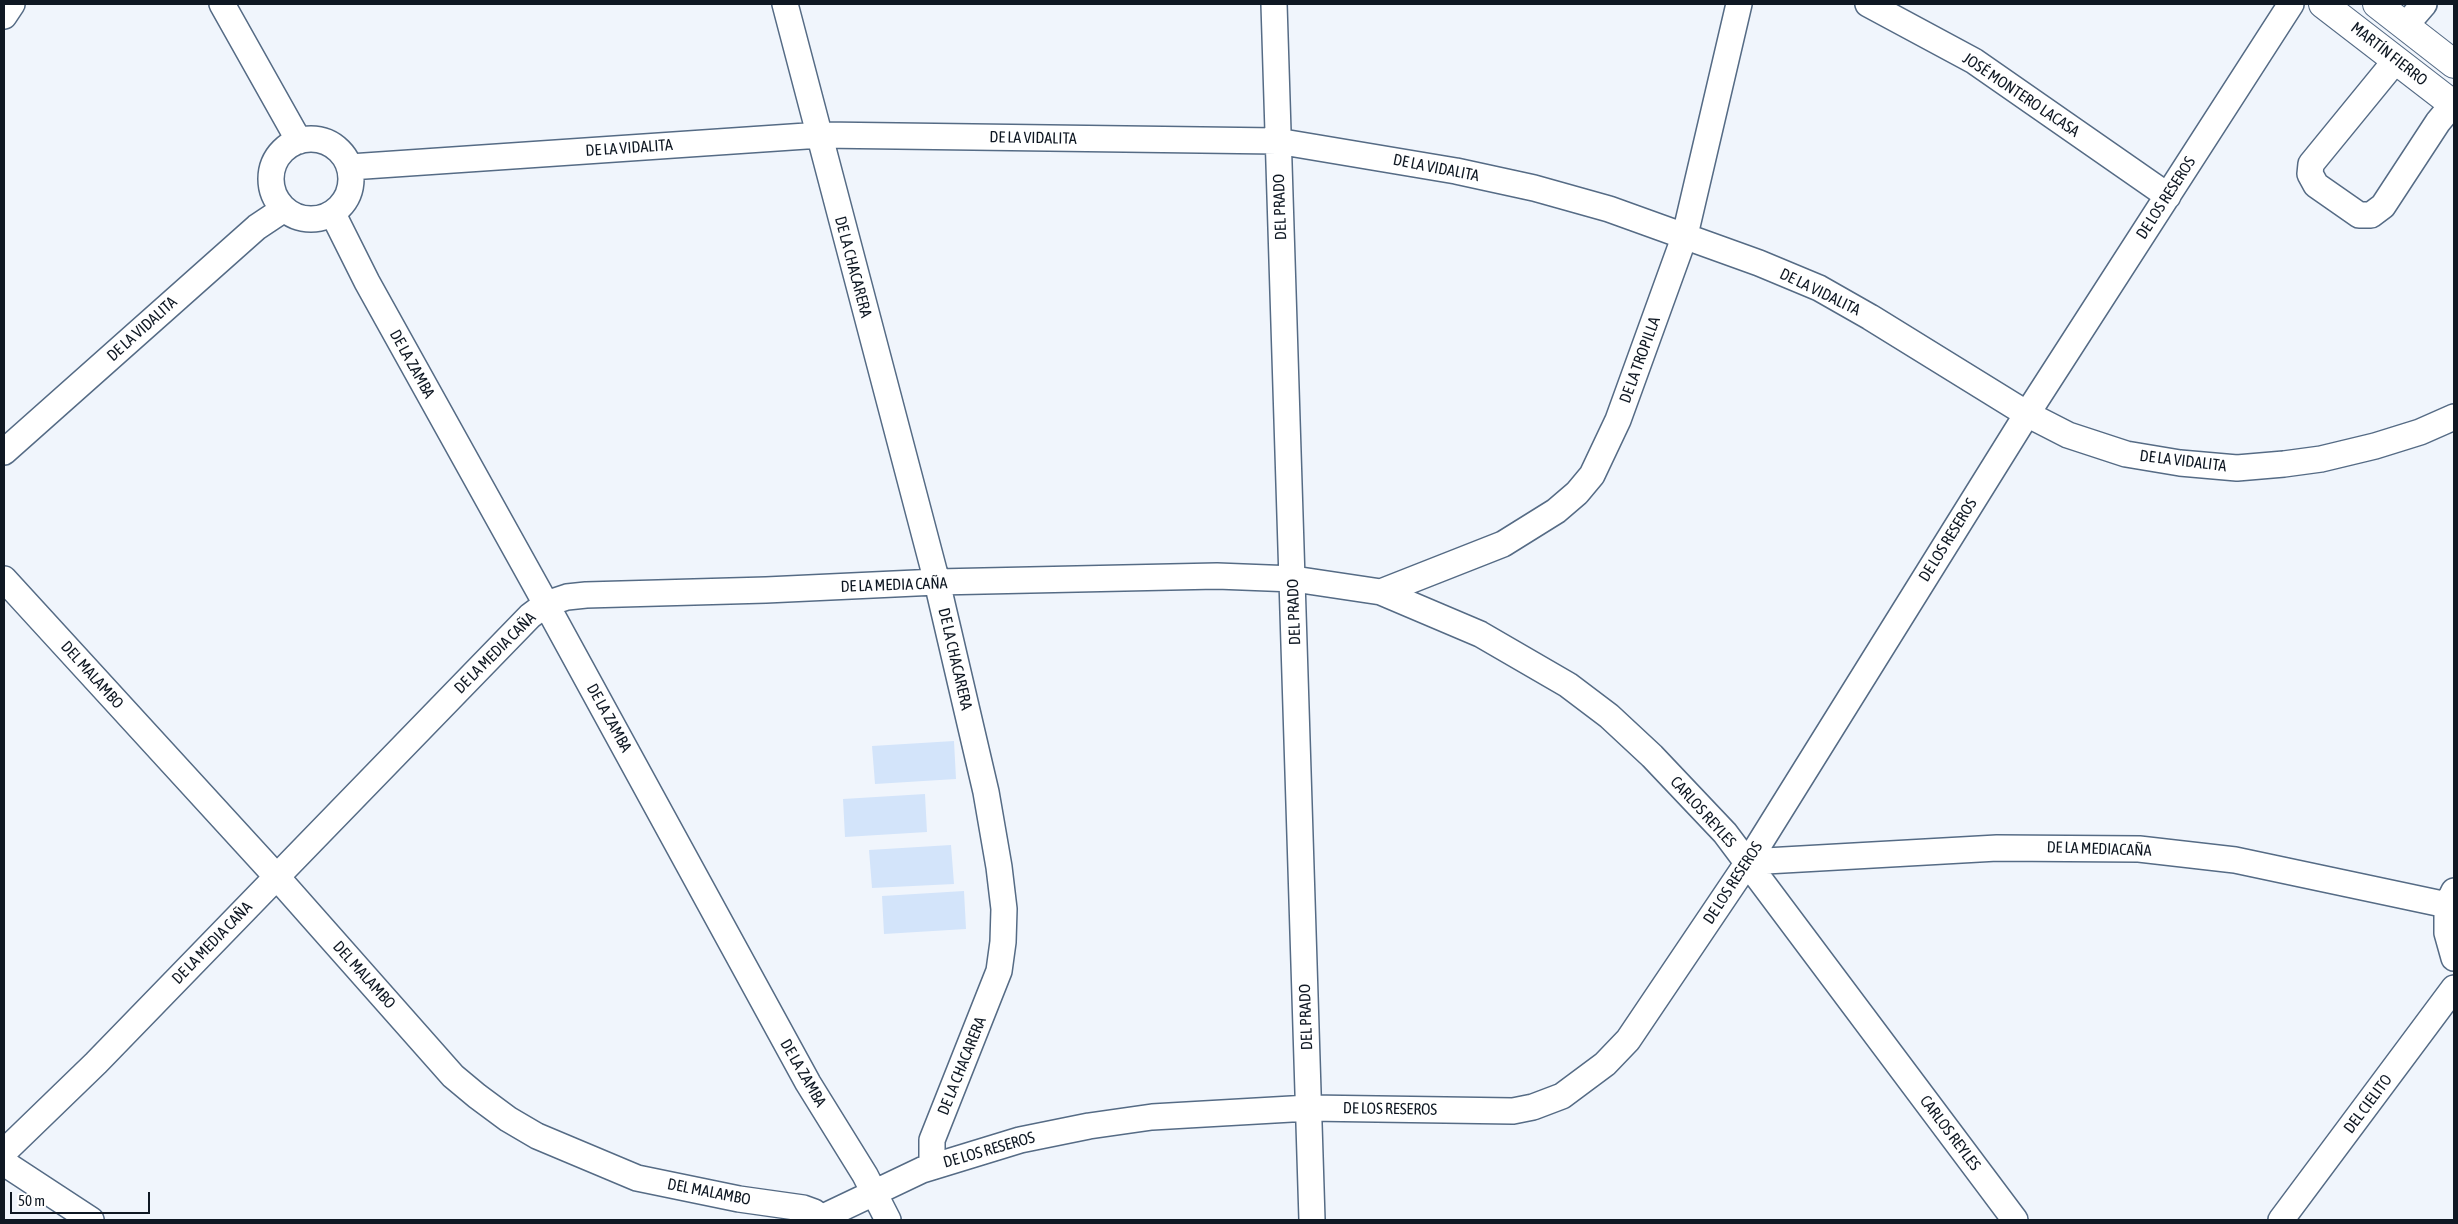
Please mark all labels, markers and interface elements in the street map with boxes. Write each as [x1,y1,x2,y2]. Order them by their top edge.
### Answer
street label: MARTÍN FIERRO [2347,18,2431,90]
street label: JOSÉ MONTERO LACASA [1959,49,2083,141]
street label: DE LA VIDALITA [989,128,1077,148]
street label: DE LA VIDALITA [585,135,673,161]
street label: DE LA VIDALITA [1391,150,1481,186]
street label: DE LOS RESEROS [2132,153,2200,243]
street label: DEL PRADO [1269,174,1291,240]
street label: DE LA CHACARERA [830,214,876,320]
street label: DE LA VIDALITA [1777,264,1863,320]
street label: DE LA VIDALITA [103,293,181,365]
street label: DE LA TROPILLA [1615,314,1665,406]
street label: DE LA ZAMBA [385,326,439,402]
street label: DE LA VIDALITA [2138,446,2228,476]
street label: DE LOS RESEROS [1915,495,1981,585]
street label: DE LA MEDIA CAÑA [840,574,948,596]
street label: DEL PRADO [1283,579,1305,645]
street label: DE LA CHACARERA [934,606,976,712]
street label: DE LA MEDIA CAÑA [450,608,540,698]
street label: DEL MALAMBO [57,637,127,713]
street label: DE LA ZAMBA [582,680,636,756]
street label: CARLOS REYLES [1666,773,1740,851]
street label: DE LOS RESEROS [1699,838,1767,928]
street label: DE LA MEDIACAÑA [2046,838,2152,860]
street label: DE LA MEDIA CAÑA [168,898,256,988]
street label: DEL MALAMBO [329,937,399,1013]
street label: DEL PRADO [1295,984,1317,1050]
street label: DE LA CHACARERA [934,1014,990,1118]
street label: DE LA ZAMBA [776,1036,830,1110]
street label: DEL CIELITO [2340,1071,2396,1137]
street label: CARLOS REYLES [1916,1092,1984,1174]
street label: DE LOS RESEROS [1343,1099,1437,1119]
street label: DE LOS RESEROS [941,1128,1037,1172]
street label: DEL MALAMBO [666,1175,752,1209]
scale bar [12,1182,152,1214]
text: 50 m [18,1192,45,1209]

